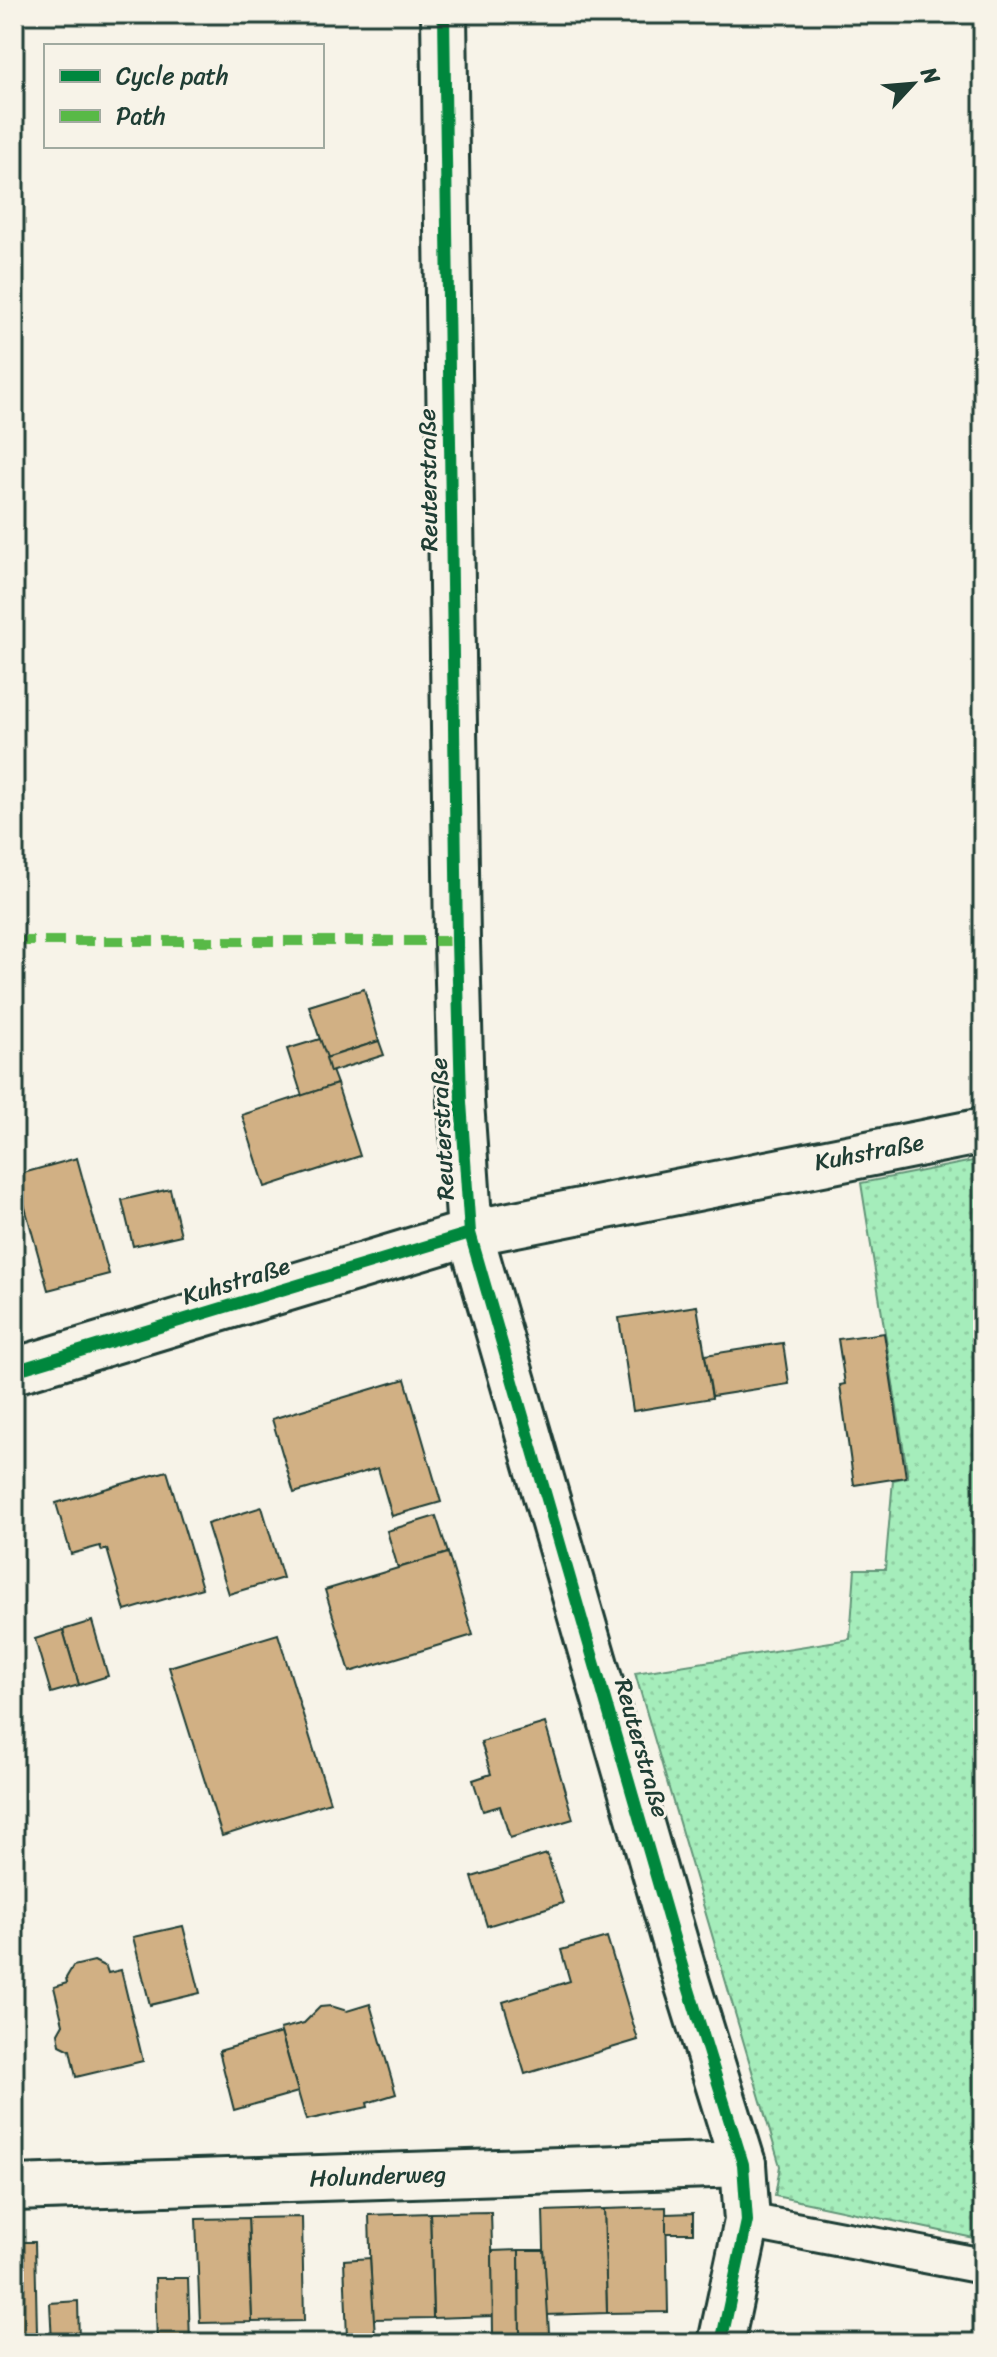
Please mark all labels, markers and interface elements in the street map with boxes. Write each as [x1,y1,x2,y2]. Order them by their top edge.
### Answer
legend [44,44,324,148]
north arrow [873,44,953,124]
text: Cycle path [116,55,229,97]
text: N [909,59,952,92]
text: Path [116,95,166,137]
street label: Reuterstraße [406,408,450,552]
street label: Reuterstraße [417,1057,467,1201]
street label: Kuhstraße [811,1121,928,1183]
street label: Kuhstraße [177,1245,296,1317]
street label: Reuterstraße [602,1674,682,1822]
street label: Holunderweg [309,2153,447,2199]

